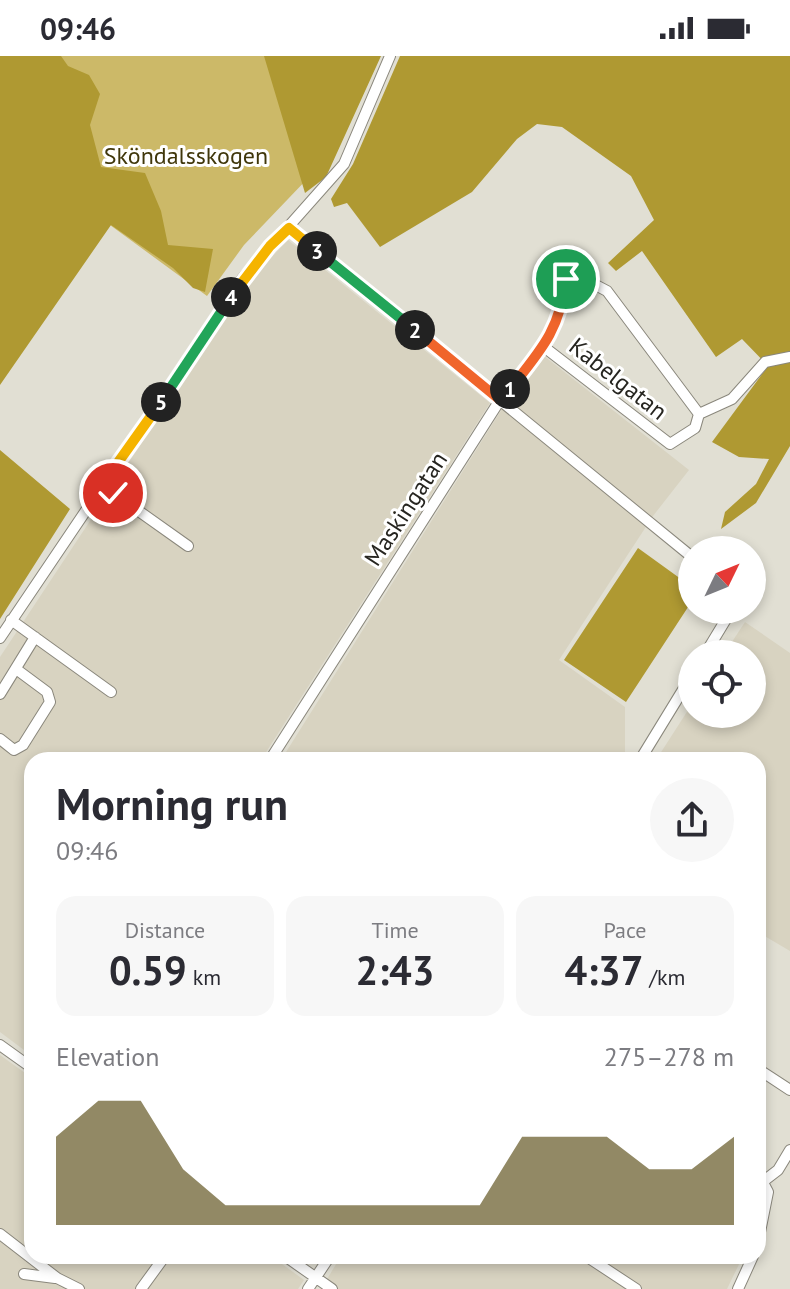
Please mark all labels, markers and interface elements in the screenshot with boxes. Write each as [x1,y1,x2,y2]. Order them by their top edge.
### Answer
text: 09:46 [40,9,116,48]
park label: Sköndalsskogen [104,140,268,171]
pin: 3 [297,231,337,271]
text: 3 [311,237,323,265]
pin [532,245,600,313]
icon: arrive [544,257,588,301]
pin: 4 [211,277,251,317]
text: 4 [225,283,237,311]
pin: 2 [395,310,435,350]
text: 2 [409,316,421,344]
street label: Kabelgatan [563,331,674,427]
pin: 1 [490,369,530,409]
text: 1 [504,375,516,403]
pin: 5 [141,382,181,422]
text: 5 [155,388,167,416]
street label: Maskingatan [357,446,454,572]
pin [79,459,147,527]
icon: check [91,471,135,515]
north arrow [678,536,766,624]
map controls [678,536,766,728]
button: locate [678,640,766,728]
text: Morning run [56,775,288,832]
button: share [650,778,734,862]
text: 09:46 [56,834,118,867]
text: Distance [125,916,205,944]
text: Time [371,916,419,944]
text: Pace [603,916,647,944]
text: 0.59 [109,944,187,996]
text: 2:43 [356,944,434,996]
text: 4:37 [565,944,643,996]
text: km [187,963,221,991]
text: /km [643,963,685,991]
text: Elevation [56,1040,160,1073]
text: 275–278 m [604,1040,734,1073]

